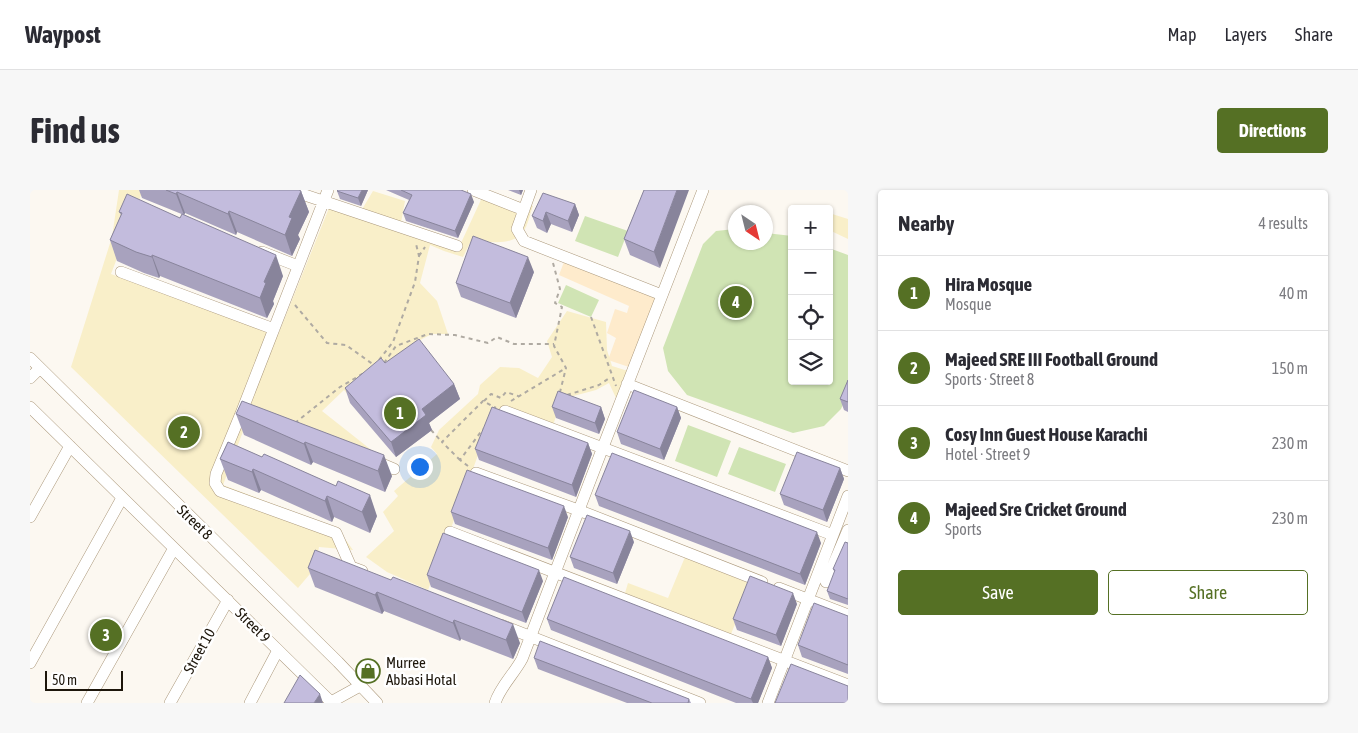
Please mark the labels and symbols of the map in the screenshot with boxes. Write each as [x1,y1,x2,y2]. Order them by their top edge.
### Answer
north arrow [728,205,773,250]
pin: 4 [720,283,752,321]
pin: 1 [384,394,416,432]
pin: 2 [168,413,200,451]
your location [407,454,433,480]
street label: Street 8 [174,501,216,543]
street label: Street 9 [232,604,274,646]
pin: 3 [90,616,122,654]
street label: Street 10 [180,625,218,677]
place label: Murree Abbasi Hotal [386,654,456,688]
shop icon: Murree Abbasi Hotal [355,658,381,684]
scale bar [45,668,122,691]

